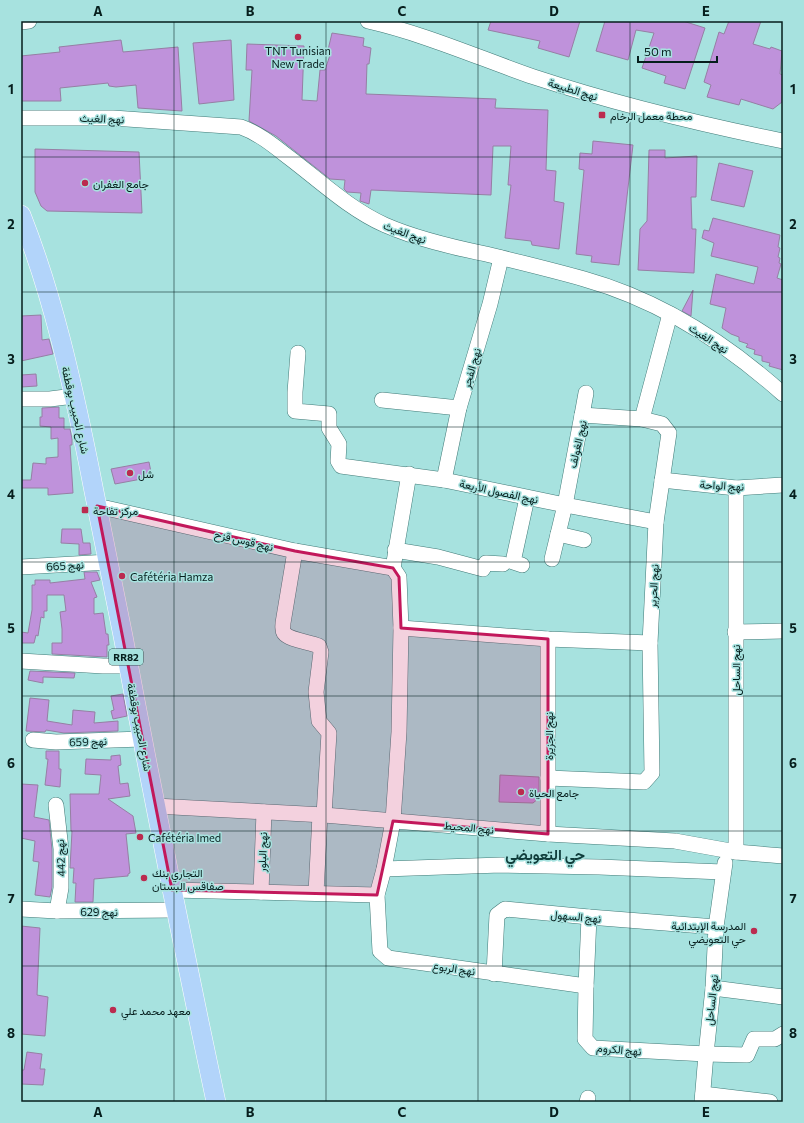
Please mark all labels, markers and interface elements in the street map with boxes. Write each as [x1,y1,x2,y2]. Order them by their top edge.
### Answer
text: A [93,3,103,19]
text: B [246,3,255,19]
text: C [398,3,407,19]
text: D [549,3,559,19]
text: E [702,3,710,19]
marker: TNT Tunisian New Trade [293,32,303,42]
scale bar [638,38,717,64]
place label: TNT Tunisian New Trade [265,44,331,70]
text: 50 m [644,44,672,58]
street label: نهج الطبيعة [546,75,599,105]
text: 1 [8,81,14,97]
text: 1 [790,81,796,97]
place label: محطة معمل الرخام [610,109,693,124]
marker: محطة معمل الرخام [597,110,607,120]
street label: نهج الغيث [79,111,124,127]
place label: جامع الغفران [93,177,149,192]
marker: جامع الغفران [80,178,90,188]
text: 2 [7,216,15,232]
text: 2 [789,216,797,232]
street label: نهج الغيث [381,218,428,248]
street label: نهج الغيث [686,320,731,357]
street label: نهج الفجر [459,346,485,391]
text: 3 [7,351,15,367]
text: 3 [789,351,797,367]
street label: شارع الحبيب بوقطفة [58,365,92,456]
street label: نهج الغولف [565,419,591,470]
place label: شل [138,467,154,481]
marker: شل [125,468,135,478]
street label: نهج الفصول الأربعة [458,476,540,508]
street label: نهج الواحة [699,477,745,495]
text: 4 [7,486,15,502]
text: 4 [789,486,797,502]
place label: مركز تفاحة [93,504,138,518]
marker: مركز تفاحة [80,505,90,515]
street label: نهج قوس قزح [213,527,275,555]
street label: نهج 665 [46,557,85,575]
street label: نهج الحرير [645,564,663,609]
place label: Cafétéria Hamza [130,570,213,583]
marker: Cafétéria Hamza [117,571,127,581]
text: 5 [7,620,15,636]
text: 5 [789,620,797,636]
street label: نهج الساحل [729,645,744,695]
road number: RR82 [109,649,143,665]
street label: شارع الحبيب بوقطفة [123,682,155,773]
street label: نهج الجزيرة [542,712,557,760]
street label: نهج 659 [69,734,107,750]
text: 6 [7,755,15,771]
text: 6 [789,755,797,771]
place label: جامع الحياة [529,786,579,801]
marker: جامع الحياة [516,787,526,797]
street label: نهج المحيط [443,818,495,838]
place label: Cafétéria Imed [148,831,221,844]
marker: Cafétéria Imed [135,832,145,842]
street label: نهج البلور [255,832,271,873]
street label: نهج 442 [53,839,69,877]
district label: حي التعويضي [505,845,585,868]
place label: التجاري بنك صفاقس البستان [152,866,224,893]
marker: التجاري بنك صفاقس البستان [139,873,149,883]
text: 7 [7,890,15,906]
text: 7 [789,890,797,906]
street label: نهج 629 [80,905,118,920]
street label: نهج السهول [550,907,602,927]
place label: المدرسة الإبتدائية حي التعويضي [671,919,746,949]
marker: المدرسة الإبتدائية حي التعويضي [749,926,759,936]
street label: نهج الربوع [432,959,476,979]
street label: نهج الساحل [702,974,722,1026]
place label: معهد محمد علي [121,1004,191,1021]
marker: معهد محمد علي [108,1005,118,1015]
text: 8 [7,1025,15,1041]
text: 8 [789,1025,797,1041]
street label: نهج الكروم [596,1041,642,1059]
text: A [93,1104,103,1120]
text: B [246,1104,255,1120]
text: C [398,1104,407,1120]
text: D [549,1104,559,1120]
text: E [702,1104,710,1120]

